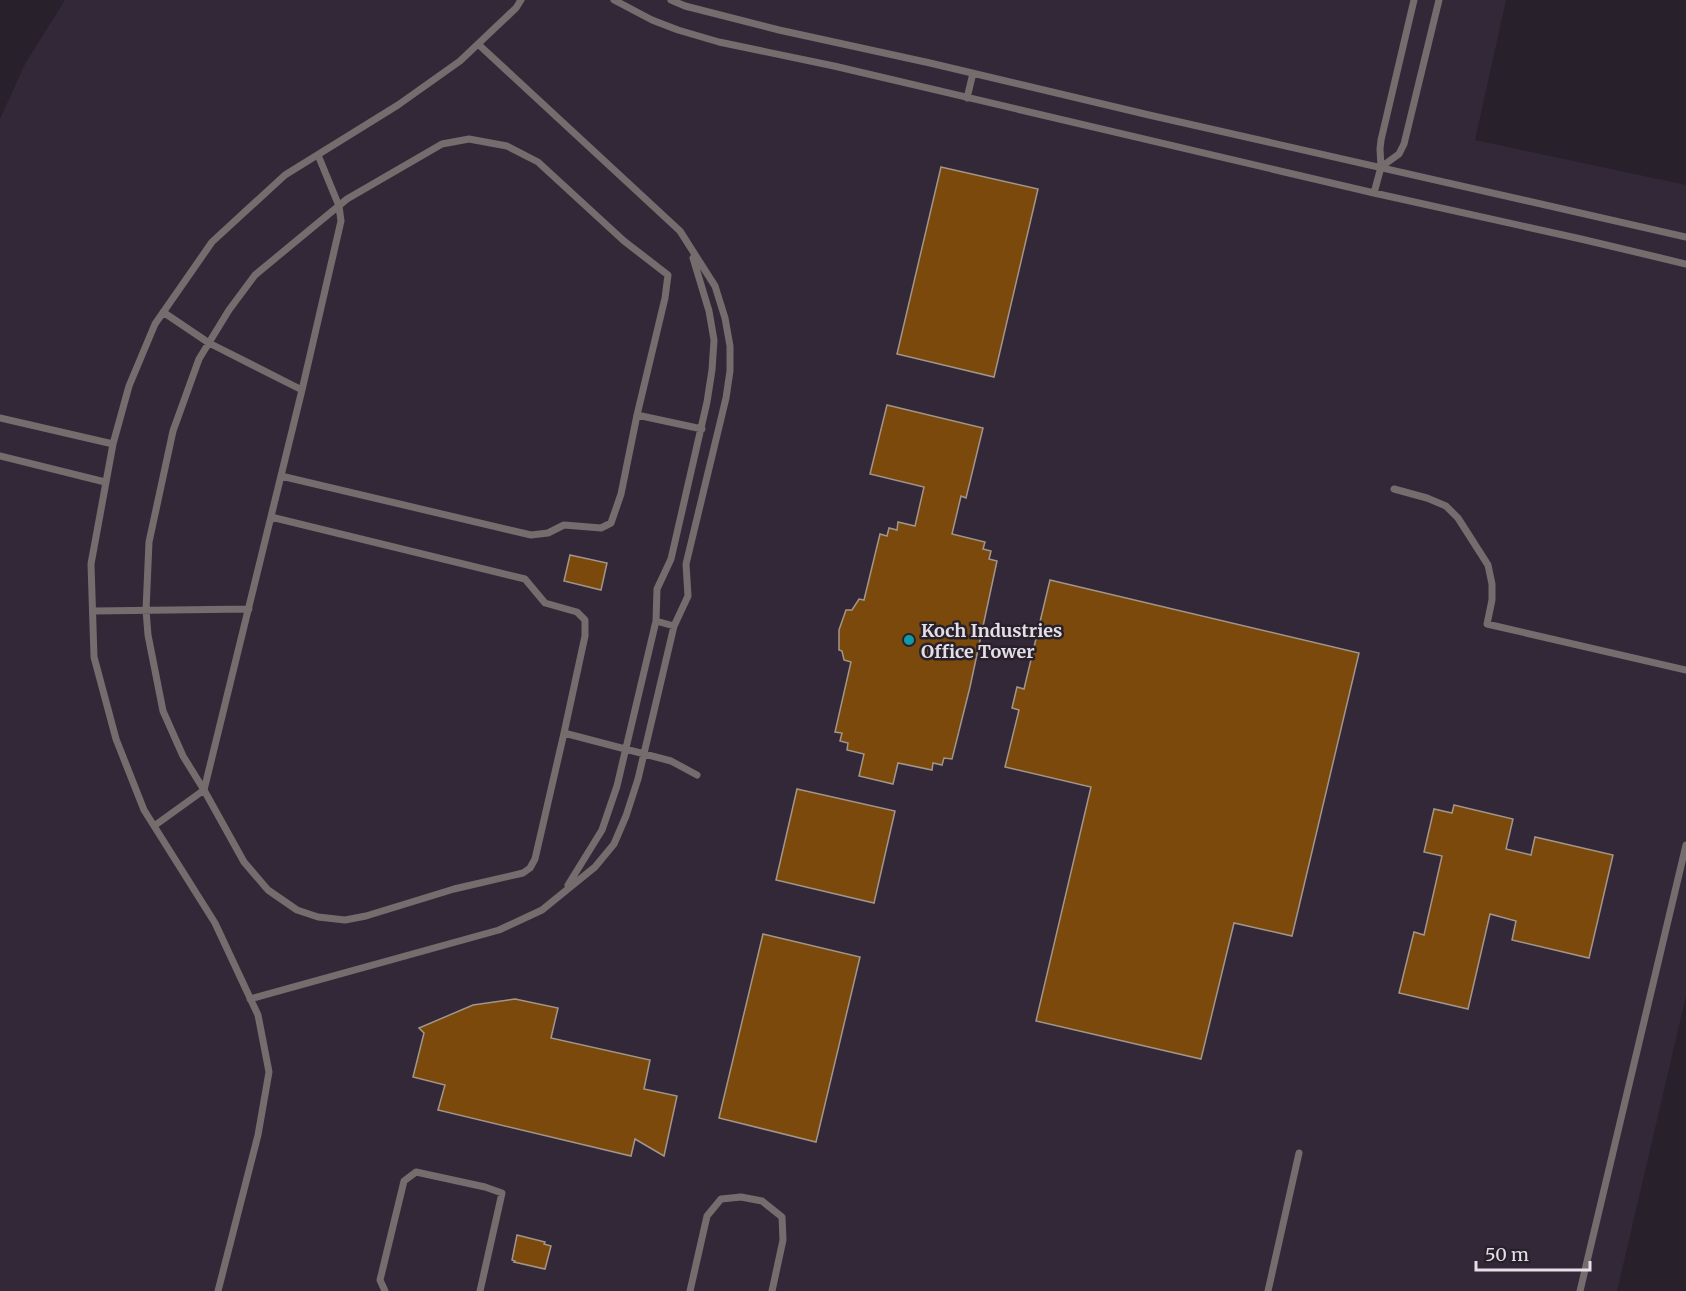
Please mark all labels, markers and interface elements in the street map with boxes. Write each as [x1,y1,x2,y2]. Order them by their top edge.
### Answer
place label: Koch Industries Office Tower [921,619,1062,663]
marker: Koch Industries Office Tower [902,633,916,647]
scale bar [1476,1234,1590,1272]
text: 50 m [1485,1243,1529,1266]

